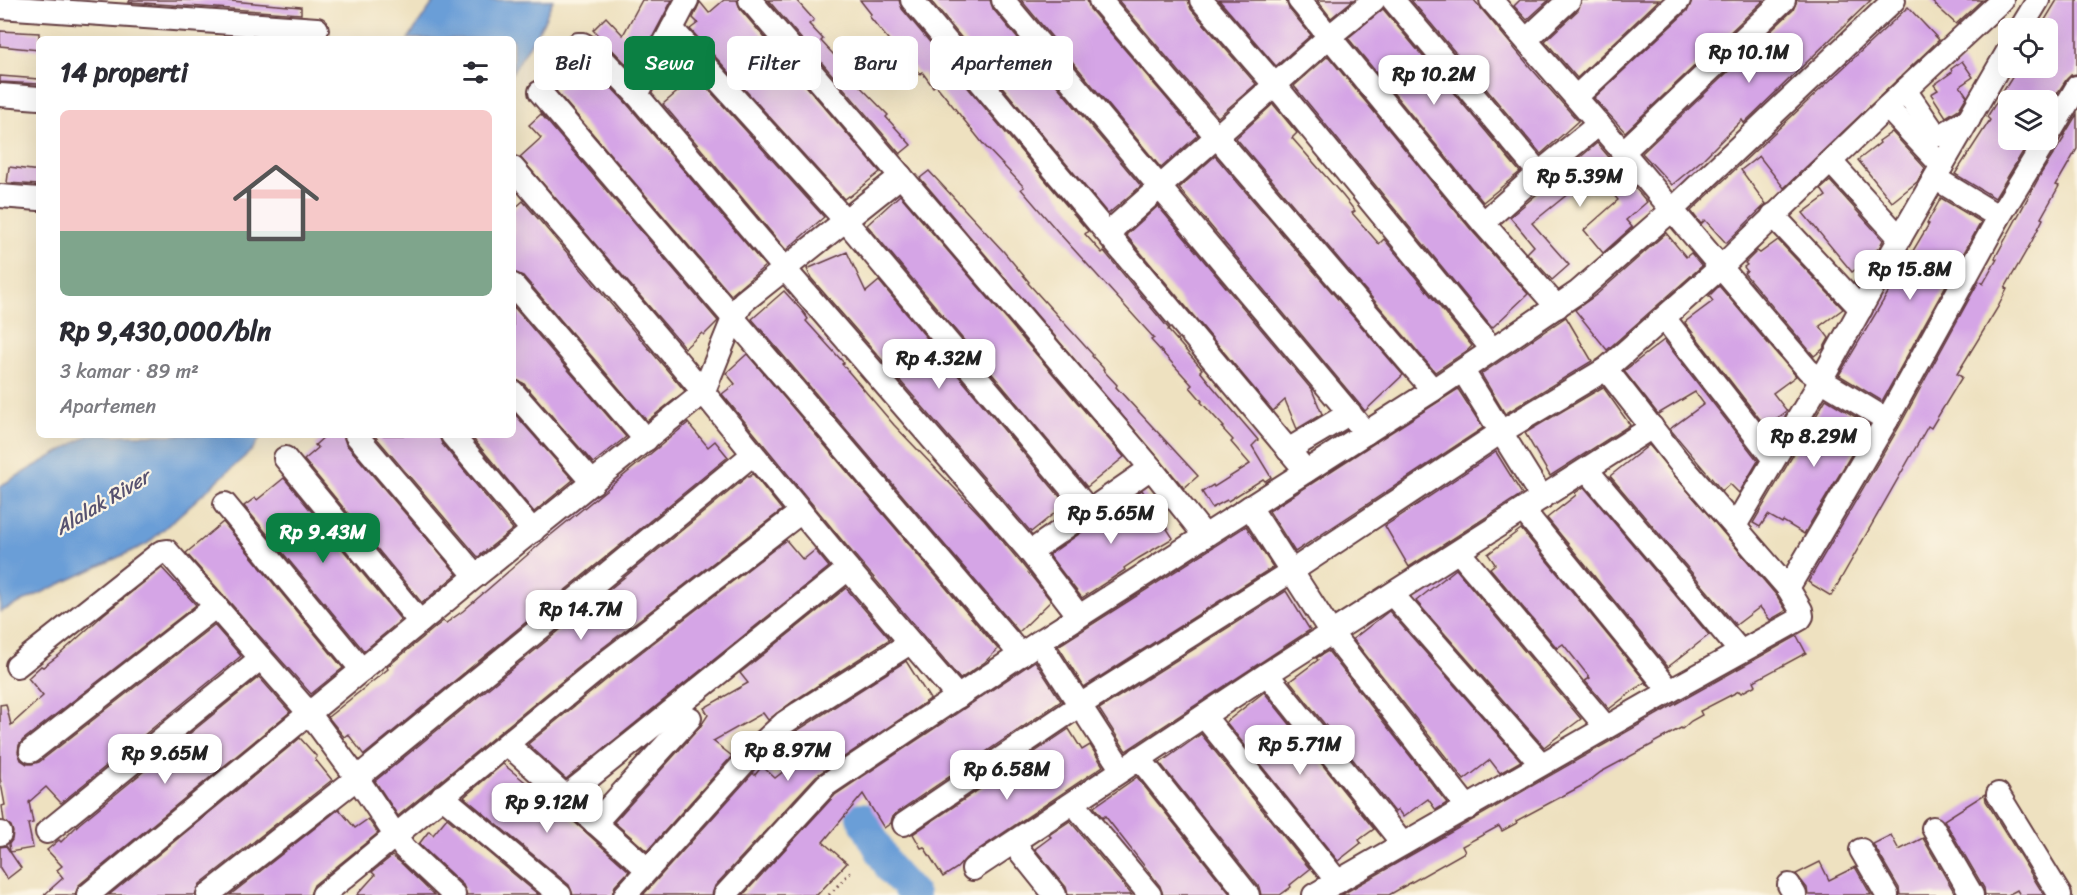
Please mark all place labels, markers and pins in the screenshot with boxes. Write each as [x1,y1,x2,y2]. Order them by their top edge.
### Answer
pin: Rp 10.1M [1687,33,1811,84]
pin: Rp 10.2M [1372,55,1496,106]
pin: Rp 5.39M [1518,157,1642,208]
pin: Rp 15.8M [1848,250,1972,301]
pin: Rp 4.32M [877,339,1001,390]
pin: Rp 8.29M [1752,417,1876,468]
pin: Rp 5.65M [1049,494,1173,545]
pin: Rp 9.43M [261,513,385,564]
pin: Rp 14.7M [519,590,643,641]
pin: Rp 5.71M [1238,725,1362,776]
pin: Rp 8.97M [726,731,850,782]
pin: Rp 9.65M [103,734,227,785]
pin: Rp 6.58M [945,750,1069,801]
pin: Rp 9.12M [485,783,609,834]

